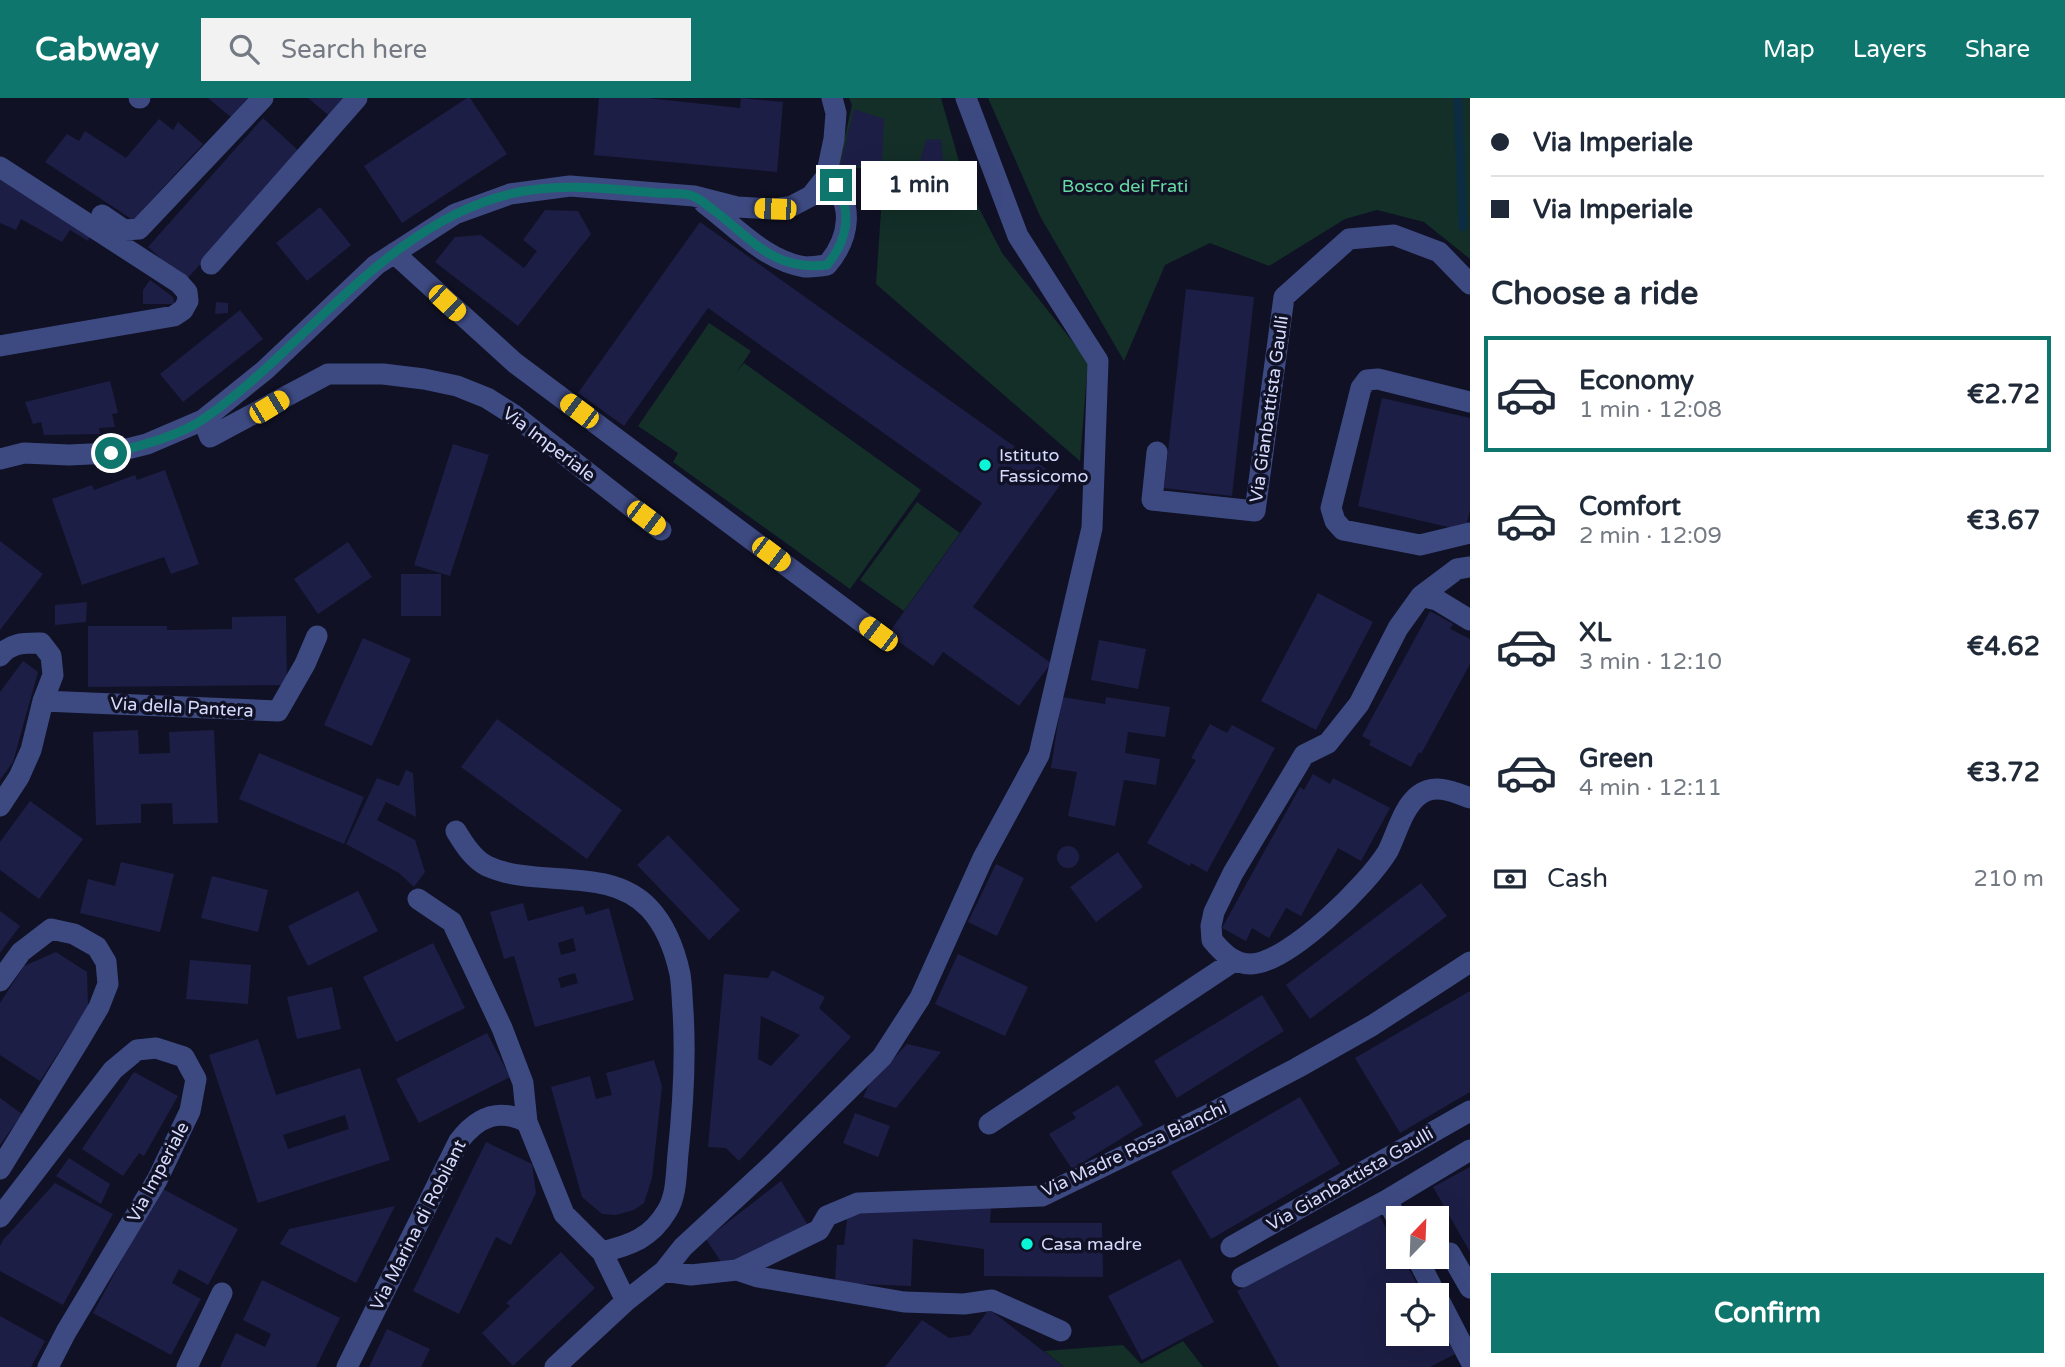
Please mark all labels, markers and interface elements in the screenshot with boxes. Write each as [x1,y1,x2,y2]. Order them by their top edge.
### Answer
search box [201,18,691,81]
text: Cabway [35,30,159,69]
icon: search [225,30,263,68]
text: Search here [281,34,427,65]
text: Map [1763,35,1815,64]
text: Layers [1853,35,1927,64]
text: Share [1965,35,2030,64]
text: Via Imperiale [1533,127,1693,158]
callout: 1 min [860,160,976,210]
route end [820,169,852,201]
text: 1 min [888,171,950,199]
park label: Bosco dei Frati [1062,175,1188,197]
text: Via Imperiale [1533,194,1693,225]
car [754,198,797,220]
text: Choose a ride [1491,275,1698,313]
car [425,281,470,325]
street label: Via Gianbattista Gaulli [1245,314,1293,504]
icon: car [1495,363,1558,426]
text: Economy [1579,365,1694,396]
text: €2.72 [1967,379,2040,410]
car [246,387,293,427]
car [556,390,603,432]
text: 1 min · 12:08 [1579,396,1722,424]
street label: Via Imperiale [498,402,600,486]
route start [95,437,127,469]
place label: Istituto Fassicomo [999,444,1088,487]
marker: Istituto Fassicomo [977,457,993,473]
icon: car [1495,489,1558,552]
text: Comfort [1579,491,1681,522]
car [623,497,670,539]
text: €3.67 [1967,505,2040,536]
text: 2 min · 12:09 [1579,522,1722,550]
car [748,533,795,575]
car [855,613,902,655]
icon: car [1495,615,1558,678]
text: XL [1579,617,1611,648]
text: €4.62 [1967,631,2040,662]
text: 3 min · 12:10 [1579,648,1722,676]
street label: Via della Pantera [110,692,254,722]
icon: car [1495,741,1558,804]
text: Green [1579,743,1654,774]
text: €3.72 [1967,757,2040,788]
text: 4 min · 12:11 [1579,774,1722,802]
icon: cash [1491,860,1529,898]
text: Cash [1547,863,1608,894]
text: 210 m [1974,865,2044,893]
street label: Via Madre Rosa Bianchi [1038,1096,1230,1202]
street label: Via Imperiale [122,1118,194,1226]
street label: Via Gianbattista Gaulli [1263,1122,1437,1236]
street label: Via Marina di Robilant [365,1136,471,1314]
north arrow [1386,1206,1449,1269]
map controls [1386,1206,1449,1346]
place label: Casa madre [1041,1233,1142,1255]
marker: Casa madre [1019,1236,1035,1252]
button: Confirm [1491,1273,2044,1353]
button: locate [1386,1283,1449,1346]

